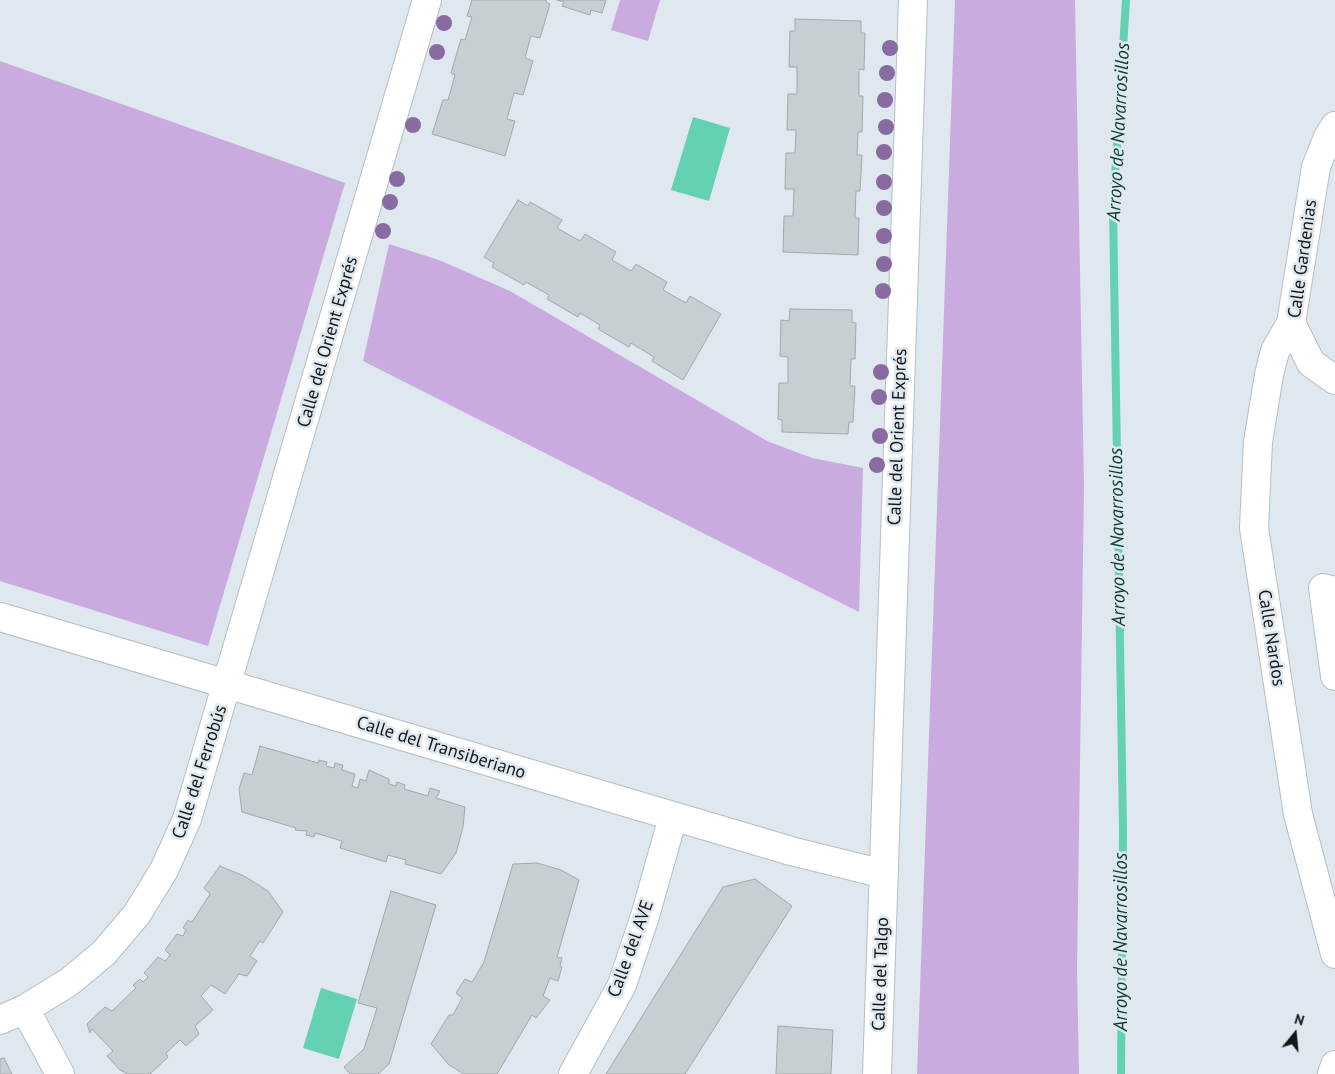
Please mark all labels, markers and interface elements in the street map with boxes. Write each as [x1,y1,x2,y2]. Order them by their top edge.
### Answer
water label: Arroyo de Navarrosillos [1103,42,1135,222]
street label: Calle Gardenias [1284,198,1322,320]
street label: Calle del Orient Exprés [293,254,363,430]
street label: Calle del Orient Exprés [884,348,912,526]
water label: Arroyo de Navarrosillos [1105,447,1131,627]
street label: Calle Nardos [1253,588,1289,688]
street label: Calle del Ferrobús [168,702,232,842]
street label: Calle del Transiberiano [354,712,528,784]
water label: Arroyo de Navarrosillos [1111,853,1133,1031]
street label: Calle del AVE [603,897,659,1001]
street label: Calle del Talgo [868,917,894,1031]
north arrow [1270,1009,1320,1059]
text: N [1292,1010,1306,1030]

